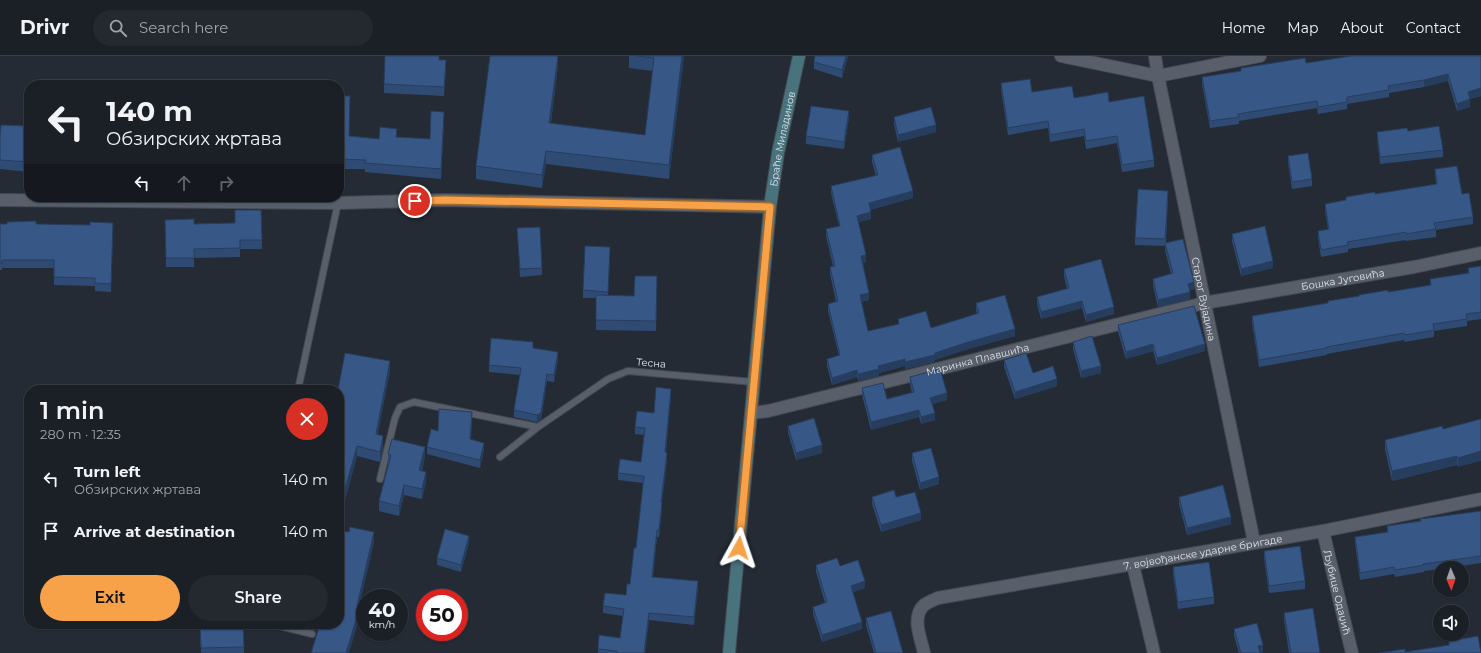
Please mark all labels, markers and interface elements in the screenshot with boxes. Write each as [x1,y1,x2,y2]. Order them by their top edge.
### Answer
search box [93,10,373,46]
text: Drivr [20,16,69,39]
icon: search [107,17,129,39]
text: Search here [139,18,228,37]
text: Home [1222,19,1265,37]
text: Map [1287,19,1318,37]
text: About [1340,19,1384,37]
text: Contact [1406,19,1461,37]
street label: Браће Миладинов [767,90,798,187]
text: 140 m [106,94,193,128]
icon: left [40,96,92,148]
text: Обзирских жртава [106,128,282,150]
icon: left [131,172,153,194]
icon: ahead [173,172,195,194]
icon: right [215,172,237,194]
pin [398,184,432,218]
icon: arrive [404,190,426,212]
street label: Старог Вујадина [1189,256,1219,342]
street label: Бошка Југовића [1300,266,1385,293]
street label: Маринка Плавшића [925,340,1030,378]
street label: Тесна [636,355,666,371]
text: 1 min [40,396,104,425]
button: close [286,398,328,440]
text: 280 m · 12:35 [40,426,121,442]
text: Turn left [74,462,141,481]
icon: left [40,468,62,490]
text: 140 m [283,470,328,489]
text: Обзирских жртава [74,481,201,497]
icon: arrive [40,520,62,542]
text: Arrive at destination [74,522,235,541]
text: 140 m [283,522,328,541]
position arrow [718,527,760,569]
street label: 7. војвођанске ударне бригаде [1122,532,1283,572]
street label: Љубице Одаџић [1321,548,1354,636]
north arrow [1433,561,1469,597]
map controls [1433,561,1469,641]
button: Exit [40,575,180,621]
button: Share [188,575,328,621]
speed limit sign: 50 [416,589,468,641]
text: 40 [368,598,396,622]
button: sound [1433,605,1469,641]
text: km/h [369,618,395,631]

